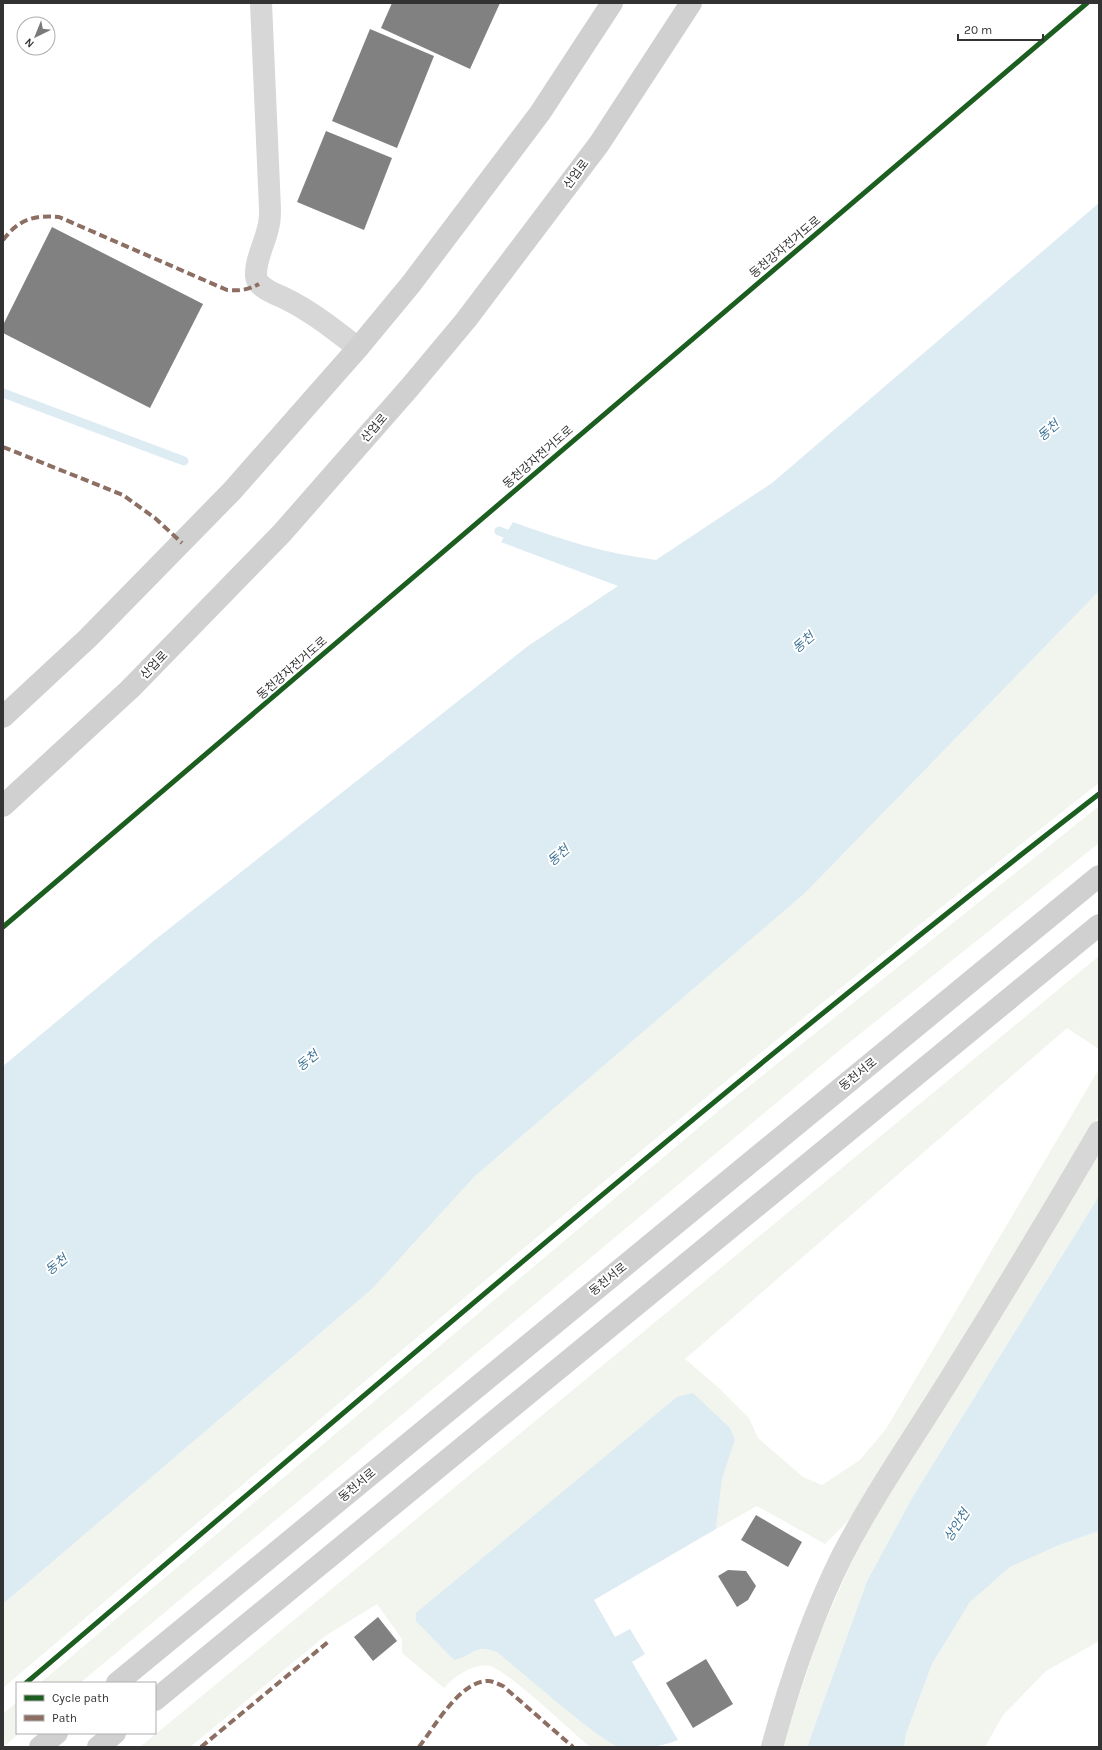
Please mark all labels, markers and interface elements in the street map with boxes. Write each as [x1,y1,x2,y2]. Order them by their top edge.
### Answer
north arrow [16,16,56,56]
scale bar [958,16,1043,42]
text: 20 m [964,23,992,37]
text: N [22,36,37,50]
street label: 산업로 [560,157,592,191]
street label: 동천강자전거도로 [747,213,823,281]
street label: 산업로 [358,411,390,445]
water label: 동천 [1034,416,1063,444]
street label: 동천강자전거도로 [500,423,576,491]
water label: 동천 [789,628,818,656]
street label: 동천강자전거도로 [254,634,330,702]
street label: 산업로 [137,648,171,682]
water label: 동천 [544,841,573,869]
water label: 동천 [293,1046,322,1074]
street label: 동천서로 [836,1055,880,1093]
water label: 동천 [42,1250,71,1278]
street label: 동천서로 [586,1260,630,1298]
street label: 동천서로 [336,1465,378,1505]
water label: 상안천 [940,1505,973,1544]
legend [16,1682,156,1734]
text: Cycle path [52,1691,109,1705]
text: Path [52,1711,77,1725]

